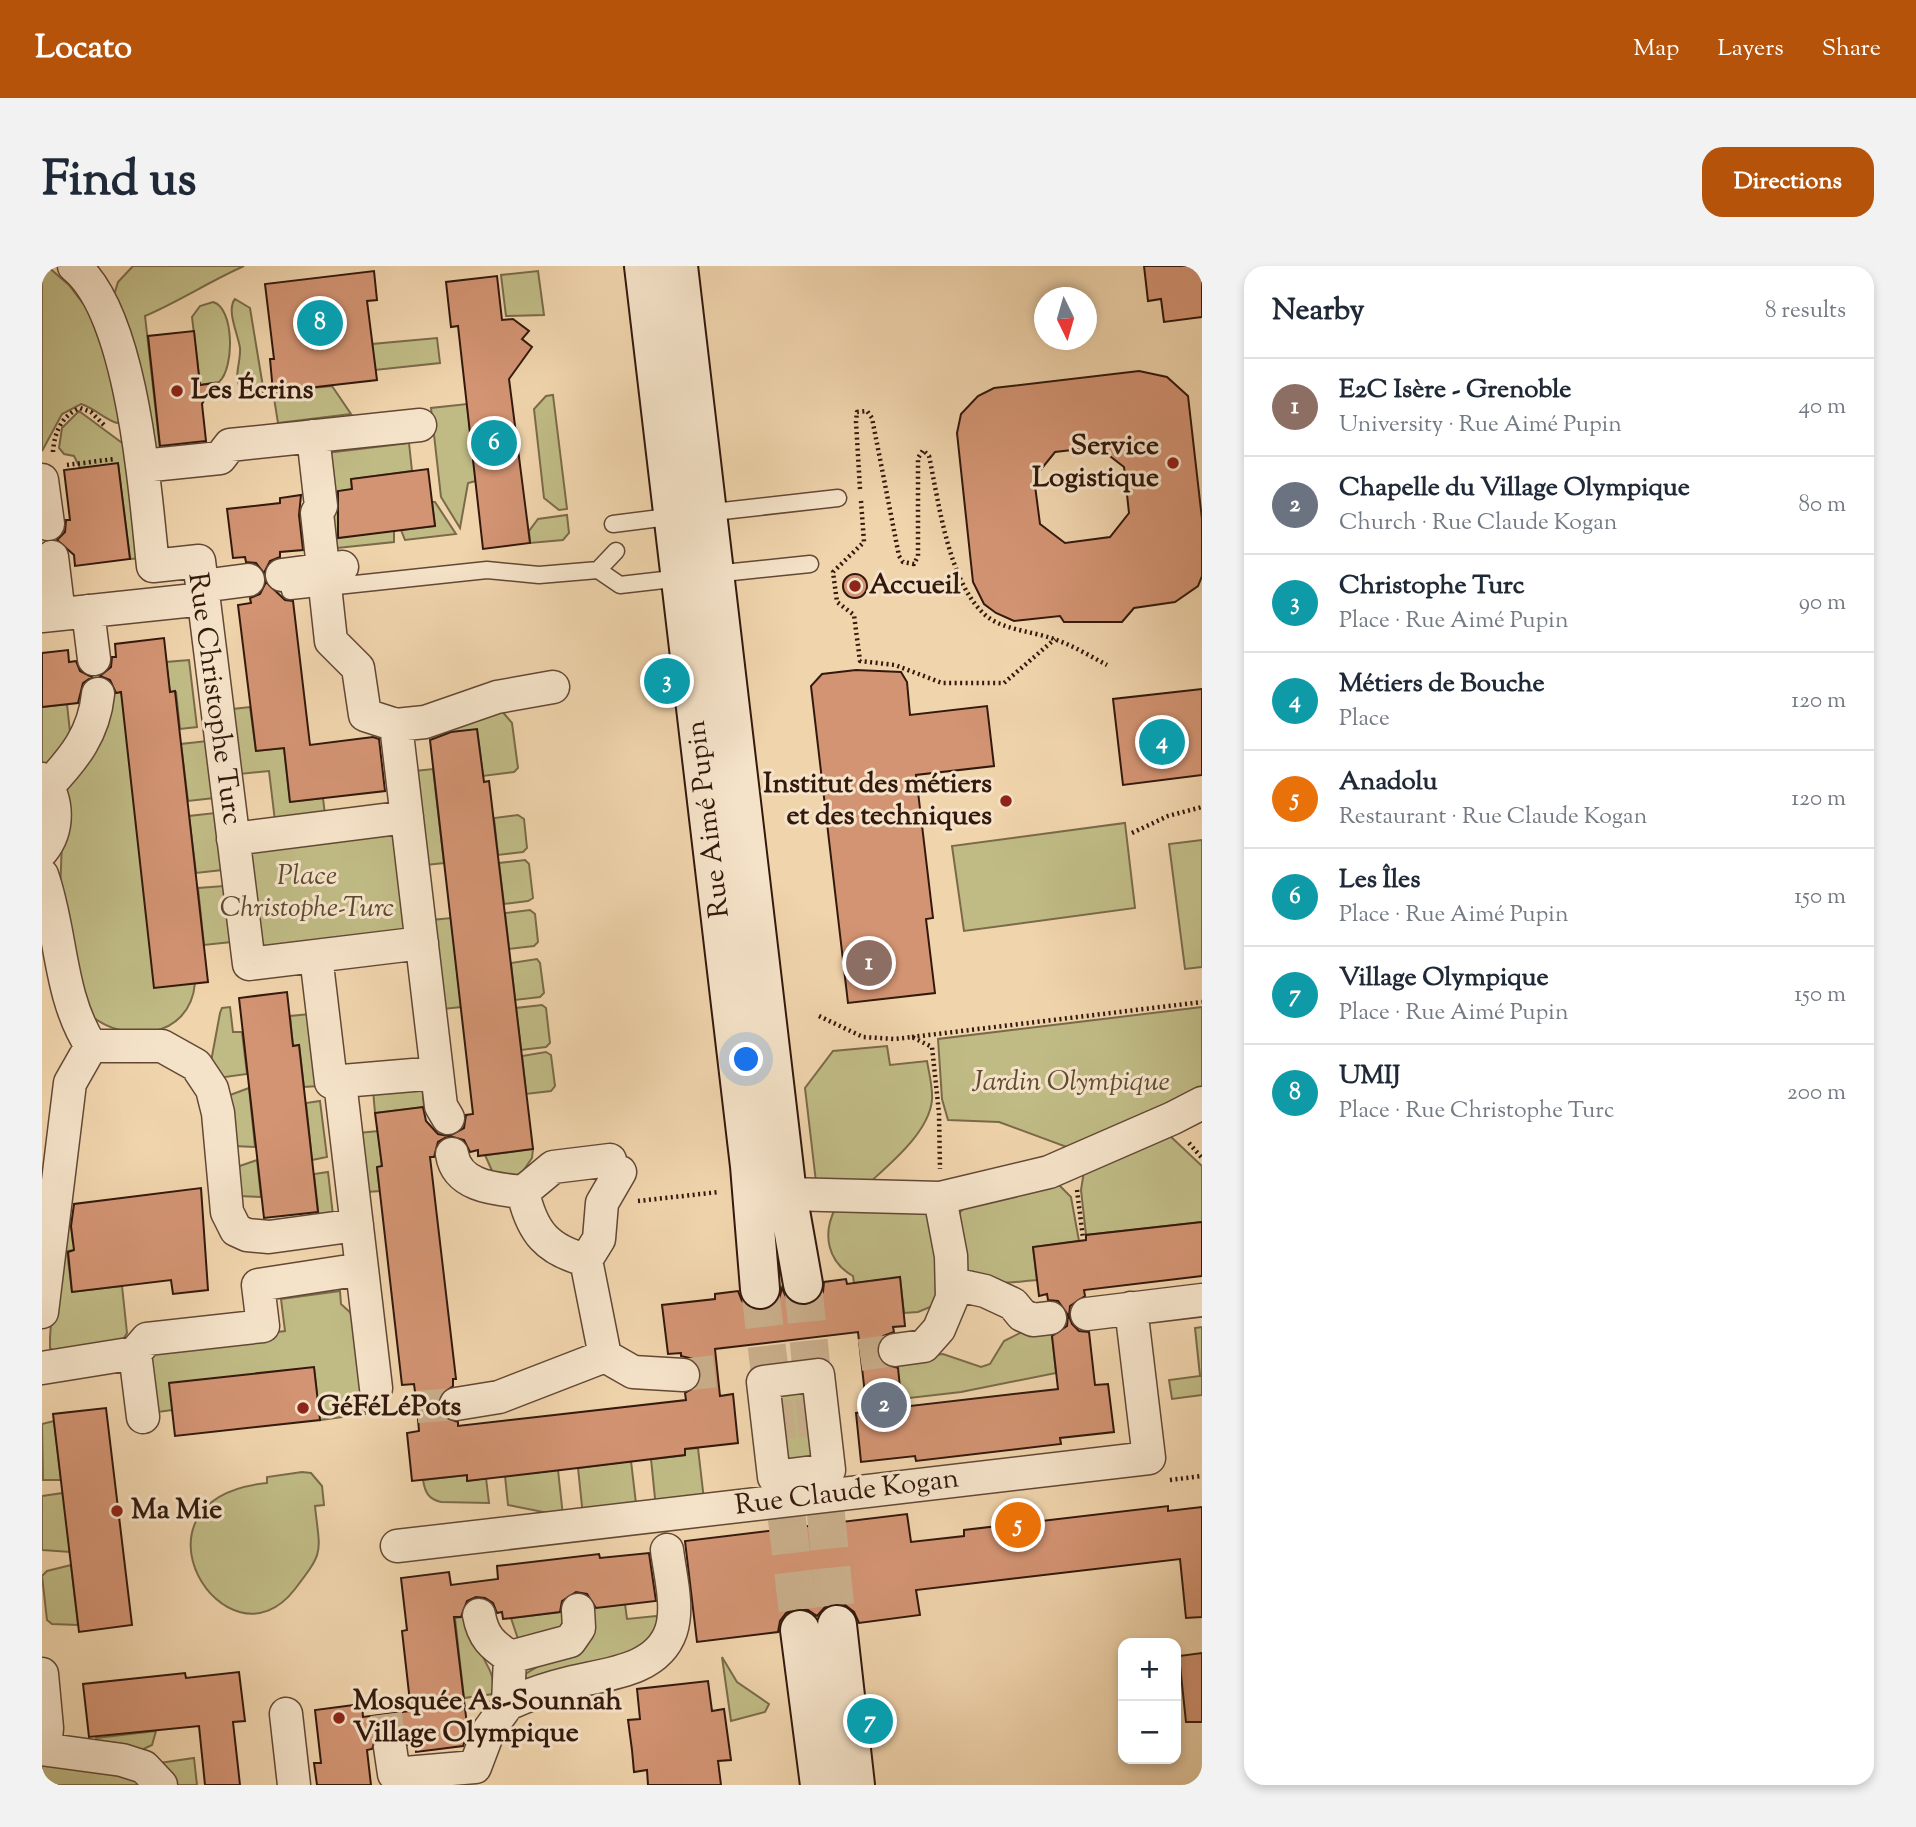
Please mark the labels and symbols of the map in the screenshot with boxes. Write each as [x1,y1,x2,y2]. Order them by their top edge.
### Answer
north arrow [1034,287,1097,350]
pin: 8 [297,297,343,349]
place label: Les Écrins [191,371,313,411]
marker: Les Écrins [169,383,185,399]
pin: 6 [471,417,517,469]
place label: Service Logistique [1032,427,1159,499]
marker: Service Logistique [1165,455,1181,471]
place label: Accueil [869,566,961,606]
street label: Rue Christophe Turc [176,570,252,828]
marker: Accueil [847,578,863,594]
pin: 3 [644,655,690,707]
pin: 4 [1139,716,1185,768]
street label: Rue Aimé Pupin [677,718,741,920]
place label: Institut des métiers et des techniques [763,765,992,837]
marker: Institut des métiers et des techniques [998,793,1014,809]
park label: Place Christophe-Turc [220,857,394,929]
pin: 1 [846,937,892,989]
your location [729,1042,763,1076]
park label: Jardin Olympique [971,1063,1170,1103]
pin: 2 [861,1379,907,1431]
place label: GéFéLéPots [317,1388,461,1428]
marker: GéFéLéPots [295,1400,311,1416]
street label: Rue Claude Kogan [733,1459,961,1527]
place label: Ma Mie [131,1491,222,1531]
pin: 5 [995,1499,1041,1551]
marker: Ma Mie [109,1503,125,1519]
place label: Mosquée As-Sounnah Village Olympique [353,1682,623,1754]
pin: 7 [847,1695,893,1747]
marker: Mosquée As-Sounnah Village Olympique [331,1710,347,1726]

